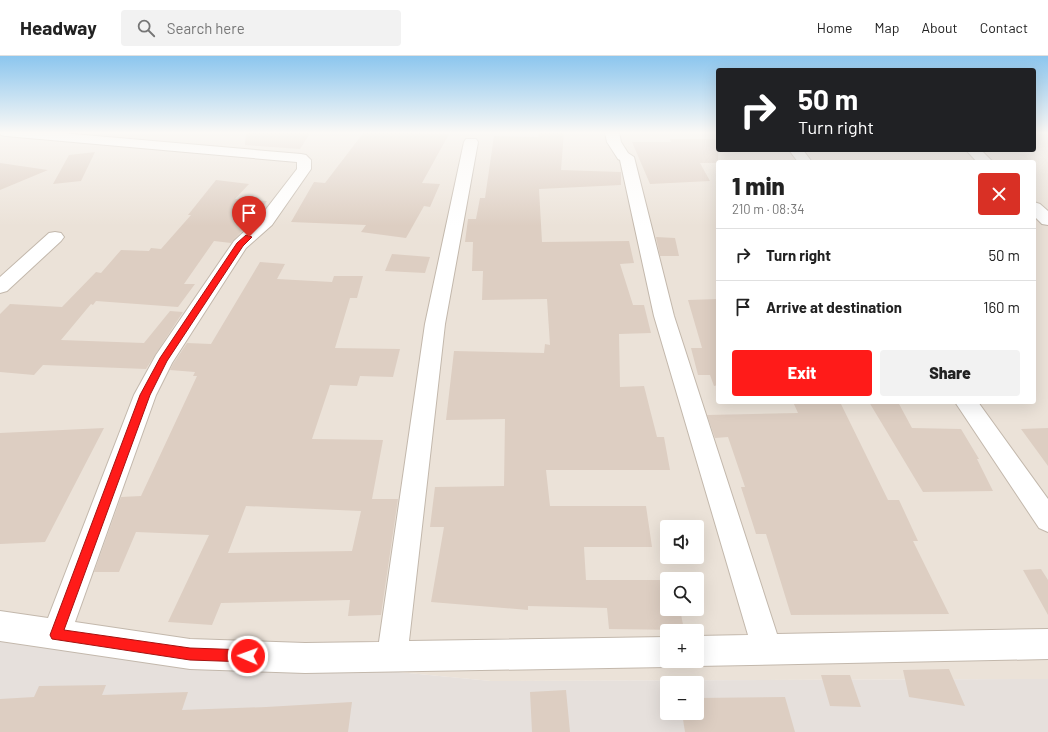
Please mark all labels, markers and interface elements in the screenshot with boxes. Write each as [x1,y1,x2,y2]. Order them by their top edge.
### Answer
search box [121,10,401,46]
text: Headway [20,16,97,39]
icon: search [135,17,157,39]
text: Search here [167,19,245,37]
text: Home [817,19,853,36]
text: Map [875,19,899,36]
text: About [921,19,958,36]
text: Contact [980,19,1028,36]
text: 50 m [798,82,858,116]
icon: right [732,84,784,136]
text: Turn right [798,116,874,138]
text: 1 min [732,171,785,200]
button: close [978,173,1020,215]
pin [232,196,266,237]
text: 210 m · 08:34 [732,201,804,217]
icon: arrive [238,202,260,224]
icon: right [732,244,754,266]
text: Turn right [766,246,831,264]
text: 50 m [988,246,1020,264]
icon: arrive [732,296,754,318]
text: Arrive at destination [766,298,902,316]
text: 160 m [983,298,1020,316]
button: Exit [732,350,872,396]
button: Share [880,350,1020,396]
map controls [660,520,704,720]
button: sound [660,520,704,564]
button: search [660,572,704,616]
button: + [660,624,704,668]
position arrow [227,635,269,677]
button: − [660,676,704,720]

